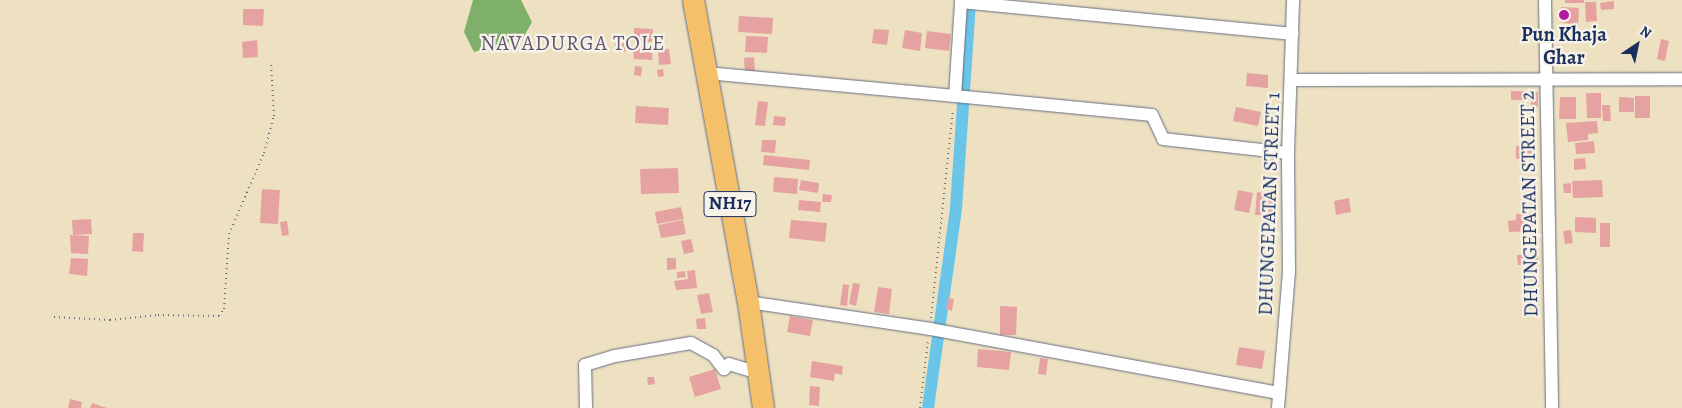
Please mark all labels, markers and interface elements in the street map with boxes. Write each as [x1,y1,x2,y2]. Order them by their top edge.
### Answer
marker: Pun Khaja Ghar [1558,9,1570,21]
north arrow [1612,20,1662,70]
text: N [1636,21,1655,43]
place label: Pun Khaja Ghar [1521,23,1607,70]
district label: NAVADURGA TOLE [479,30,667,56]
street label: DHUNGEPATAN STREET 2 [1515,91,1543,317]
street label: DHUNGEPATAN STREET 1 [1253,92,1285,316]
road number: NH17 [702,188,758,220]

